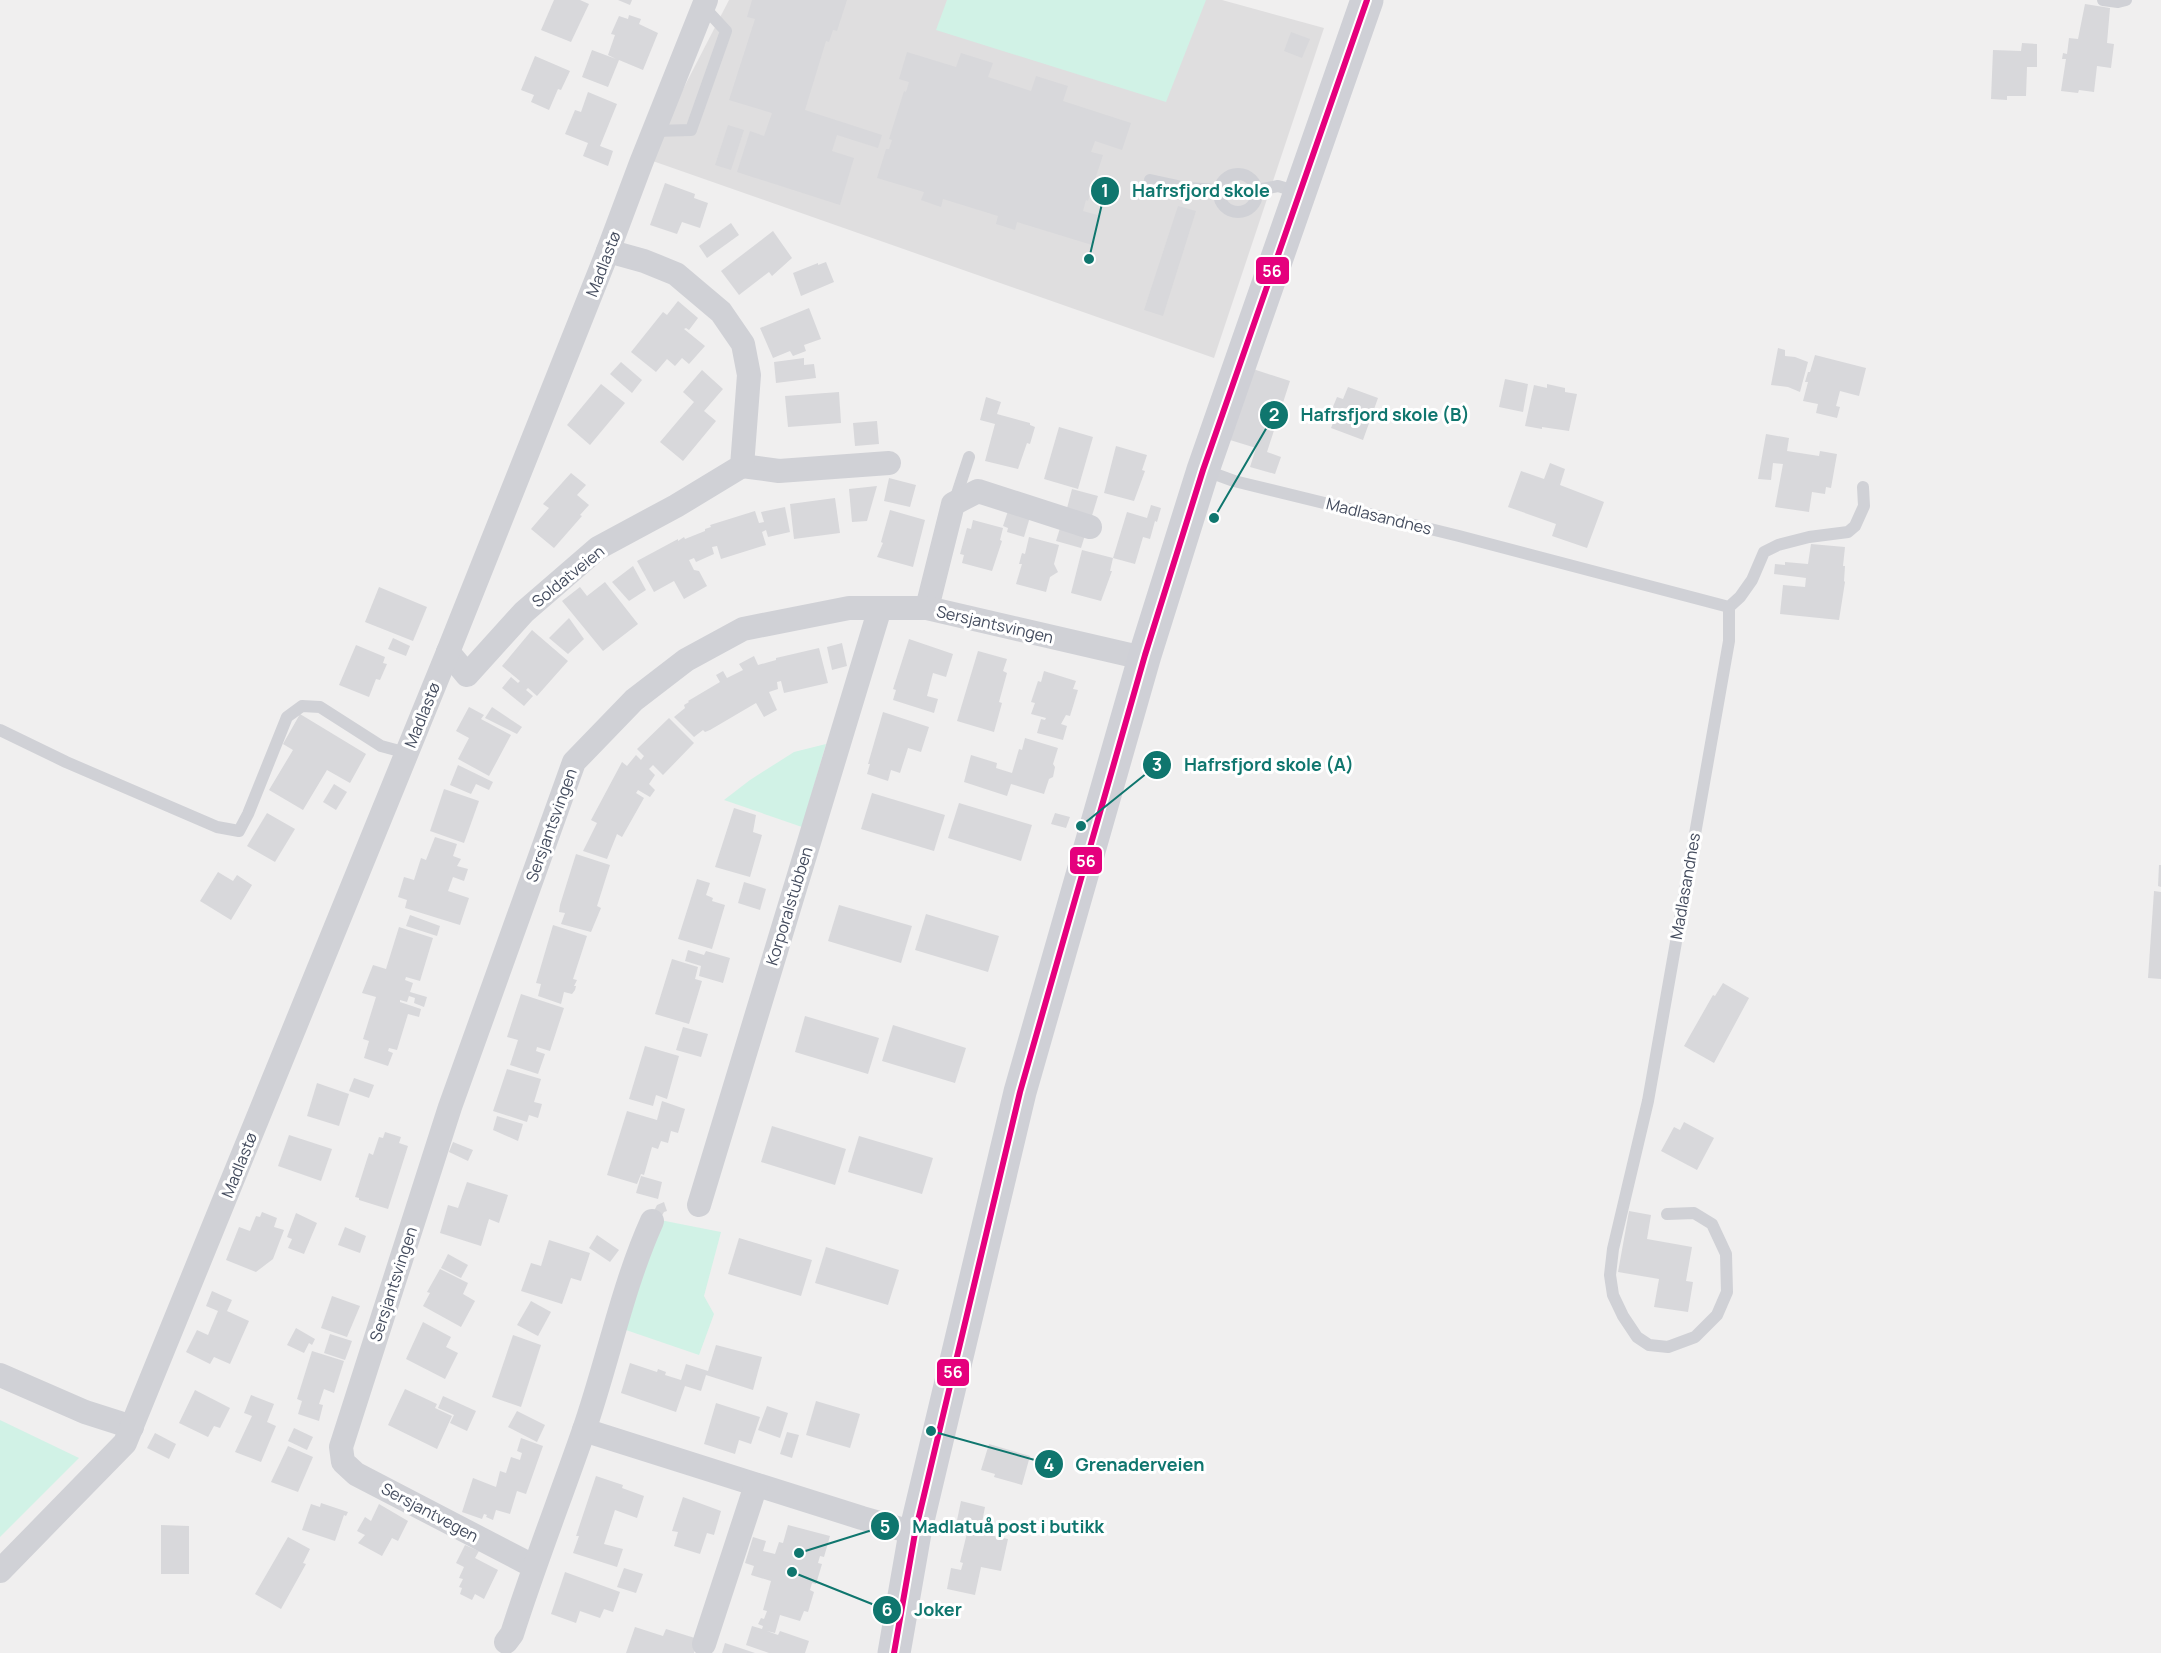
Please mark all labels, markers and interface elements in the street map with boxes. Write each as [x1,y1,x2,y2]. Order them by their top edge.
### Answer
callout: Hafrsfjord skole [1090,173,1282,209]
text: 1 [1101,178,1109,202]
text: Hafrsfjord skole [1132,178,1270,202]
street label: Madlastø [580,228,626,300]
line badge: 56 [1255,256,1290,285]
text: 56 [1262,260,1282,282]
callout: Hafrsfjord skole (B) [1259,397,1482,433]
text: 2 [1269,402,1279,426]
text: Hafrsfjord skole (B) [1300,402,1470,426]
street label: Madlasandnes [1324,492,1434,540]
street label: Soldatveien [527,540,609,612]
street label: Sersjantsvingen [934,600,1056,648]
street label: Madlastø [399,679,445,751]
callout: Hafrsfjord skole (A) [1142,747,1366,783]
text: 3 [1152,752,1162,776]
text: Hafrsfjord skole (A) [1184,752,1354,776]
street label: Sersjantsvingen [520,765,582,885]
street label: Madlasandnes [1665,831,1705,941]
street label: Korporalstubben [761,844,817,968]
line badge: 56 [1069,846,1103,875]
text: 56 [1076,850,1096,872]
street label: Madlastø [216,1129,262,1201]
street label: Sersjantsvingen [364,1224,422,1344]
line badge: 56 [936,1358,970,1387]
text: 56 [943,1361,963,1383]
callout: Grenaderveien [1034,1446,1217,1482]
text: 4 [1044,1452,1055,1476]
text: Grenaderveien [1076,1452,1204,1476]
street label: Sersjantvegen [378,1477,482,1547]
callout: Madlatuå post i butikk [870,1508,1116,1544]
text: 5 [880,1514,890,1538]
text: Madlatuå post i butikk [912,1514,1105,1538]
callout: Joker [872,1592,973,1628]
text: 6 [881,1597,893,1621]
text: Joker [914,1597,962,1621]

